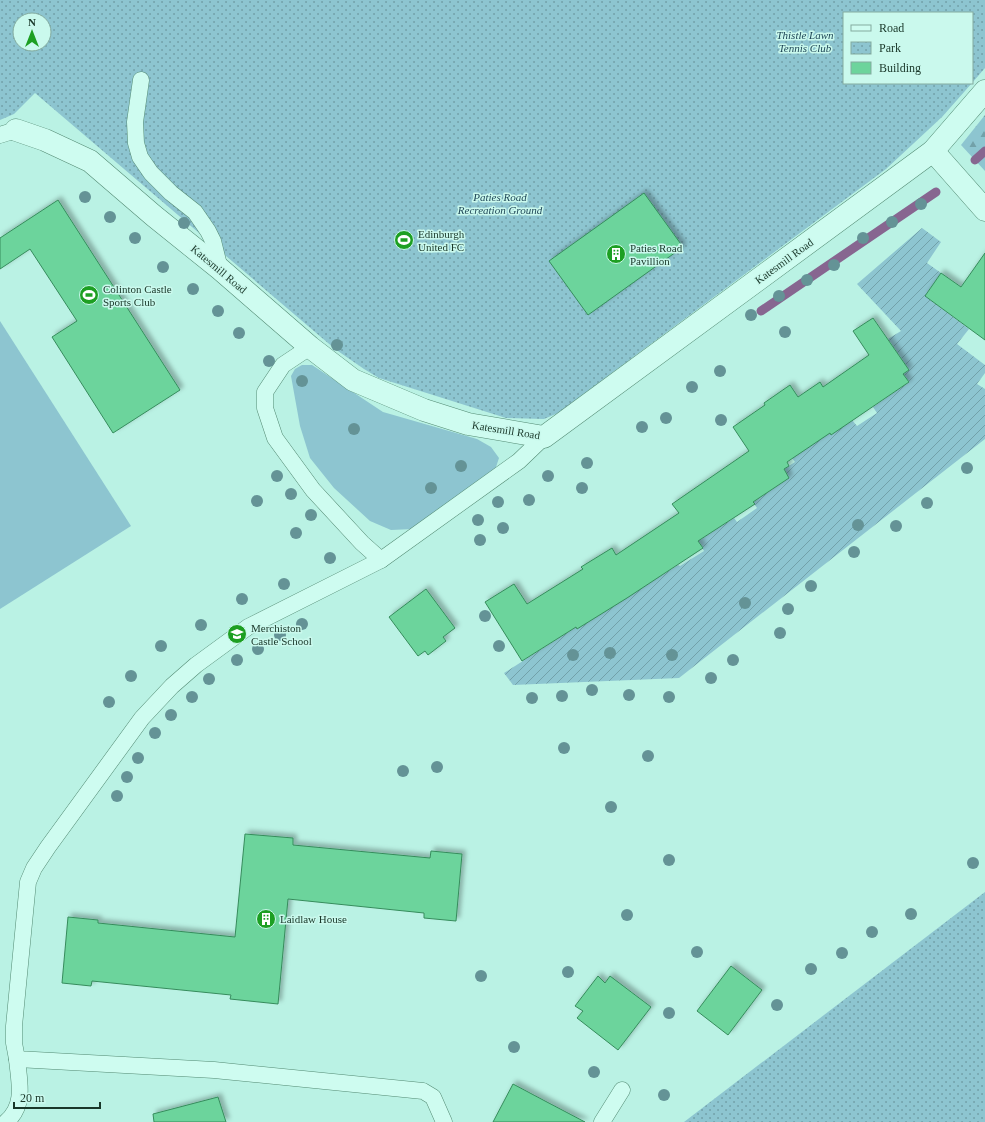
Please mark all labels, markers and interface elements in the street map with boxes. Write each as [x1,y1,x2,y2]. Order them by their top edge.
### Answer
north arrow [12,12,52,52]
legend [843,12,973,84]
text: N [28,16,36,28]
text: Road [879,21,904,35]
park label: Thistle Lawn Tennis Club [776,29,834,54]
text: Park [879,41,901,55]
text: Building [879,61,921,75]
park label: Paties Road Recreation Ground [457,191,543,216]
place label: Edinburgh United FC [418,228,465,253]
sports icon: Edinburgh United FC [393,229,415,251]
street label: Katesmill Road [753,236,816,286]
street label: Katesmill Road [189,242,250,296]
place label: Paties Road Pavillion [630,242,683,267]
building icon: Paties Road Pavillion [605,243,627,265]
place label: Colinton Castle Sports Club [103,283,172,308]
sports icon: Colinton Castle Sports Club [78,284,100,306]
street label: Katesmill Road [471,419,541,441]
place label: Merchiston Castle School [251,622,312,647]
school or university icon: Merchiston Castle School [226,623,248,645]
building icon: Laidlaw House [255,908,277,930]
place label: Laidlaw House [280,913,347,925]
scale bar [14,1084,100,1110]
text: 20 m [20,1091,45,1105]

